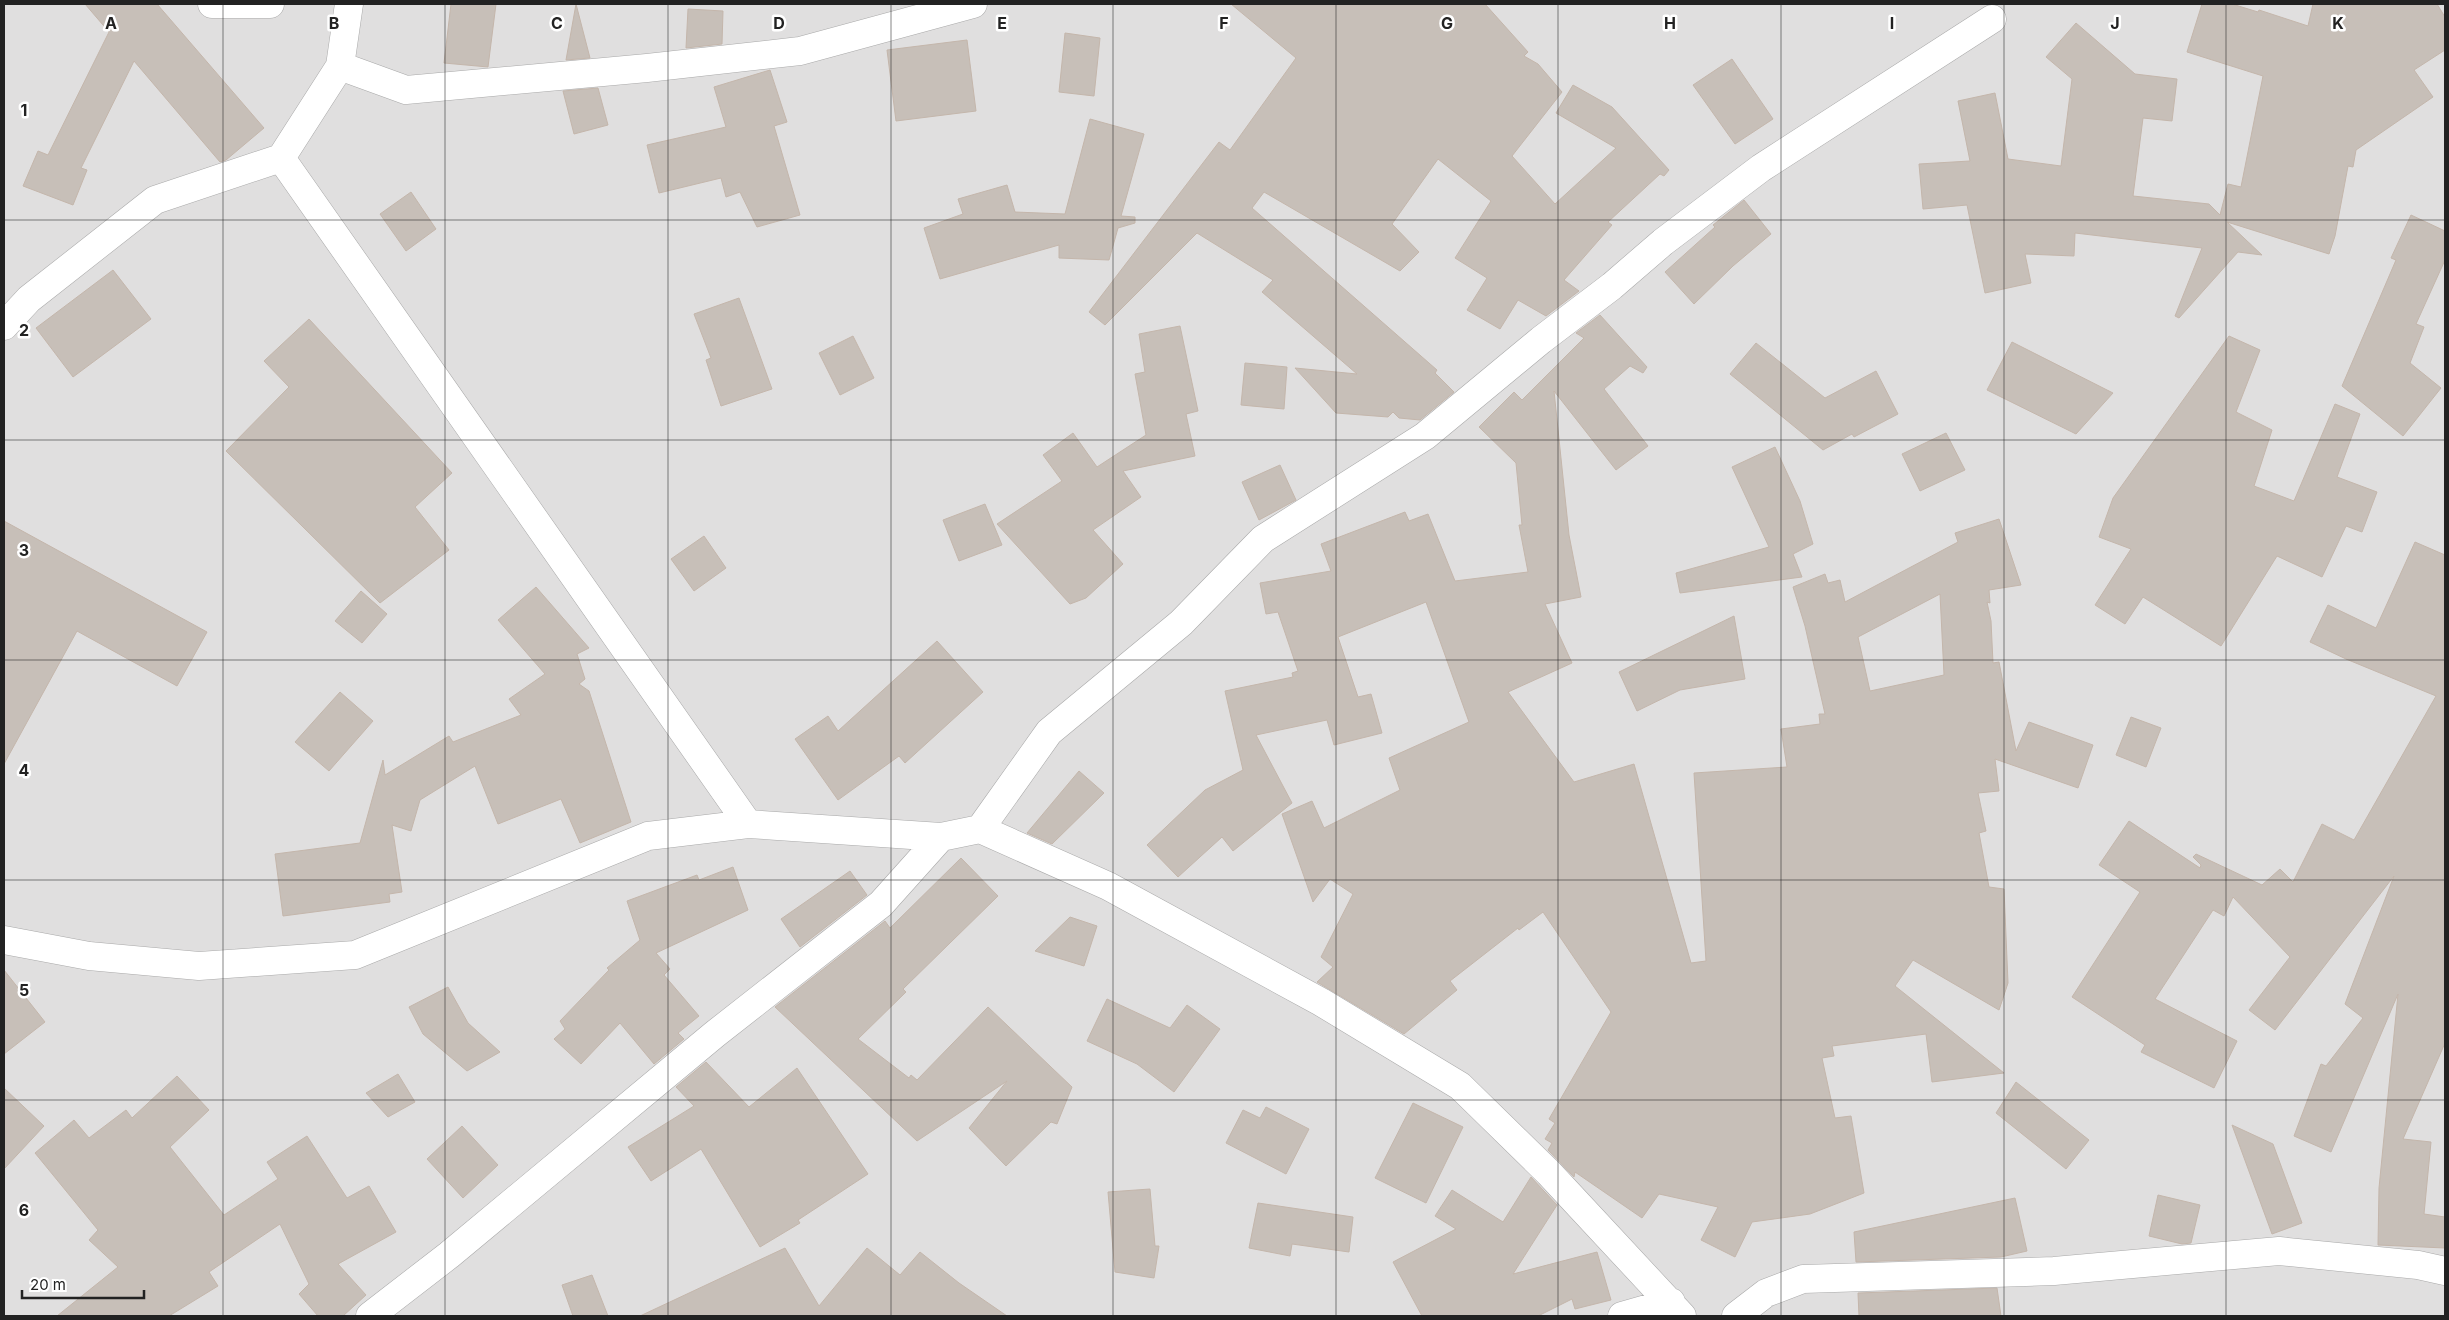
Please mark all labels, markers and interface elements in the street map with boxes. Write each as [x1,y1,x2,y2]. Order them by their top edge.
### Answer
text: A [105,13,117,33]
text: B [329,13,339,33]
text: C [551,13,563,33]
text: D [773,13,785,33]
text: E [997,13,1007,33]
text: F [1219,13,1229,33]
text: G [1441,13,1453,33]
text: H [1664,13,1676,33]
text: I [1890,13,1894,33]
text: J [2110,13,2120,33]
text: K [2332,13,2344,33]
text: 1 [21,100,27,120]
text: 2 [19,320,29,340]
text: 3 [19,540,29,560]
text: 4 [19,760,30,780]
text: 5 [19,980,29,1000]
text: 6 [19,1200,29,1220]
scale bar [22,1268,145,1300]
text: 20 m [30,1275,66,1294]

